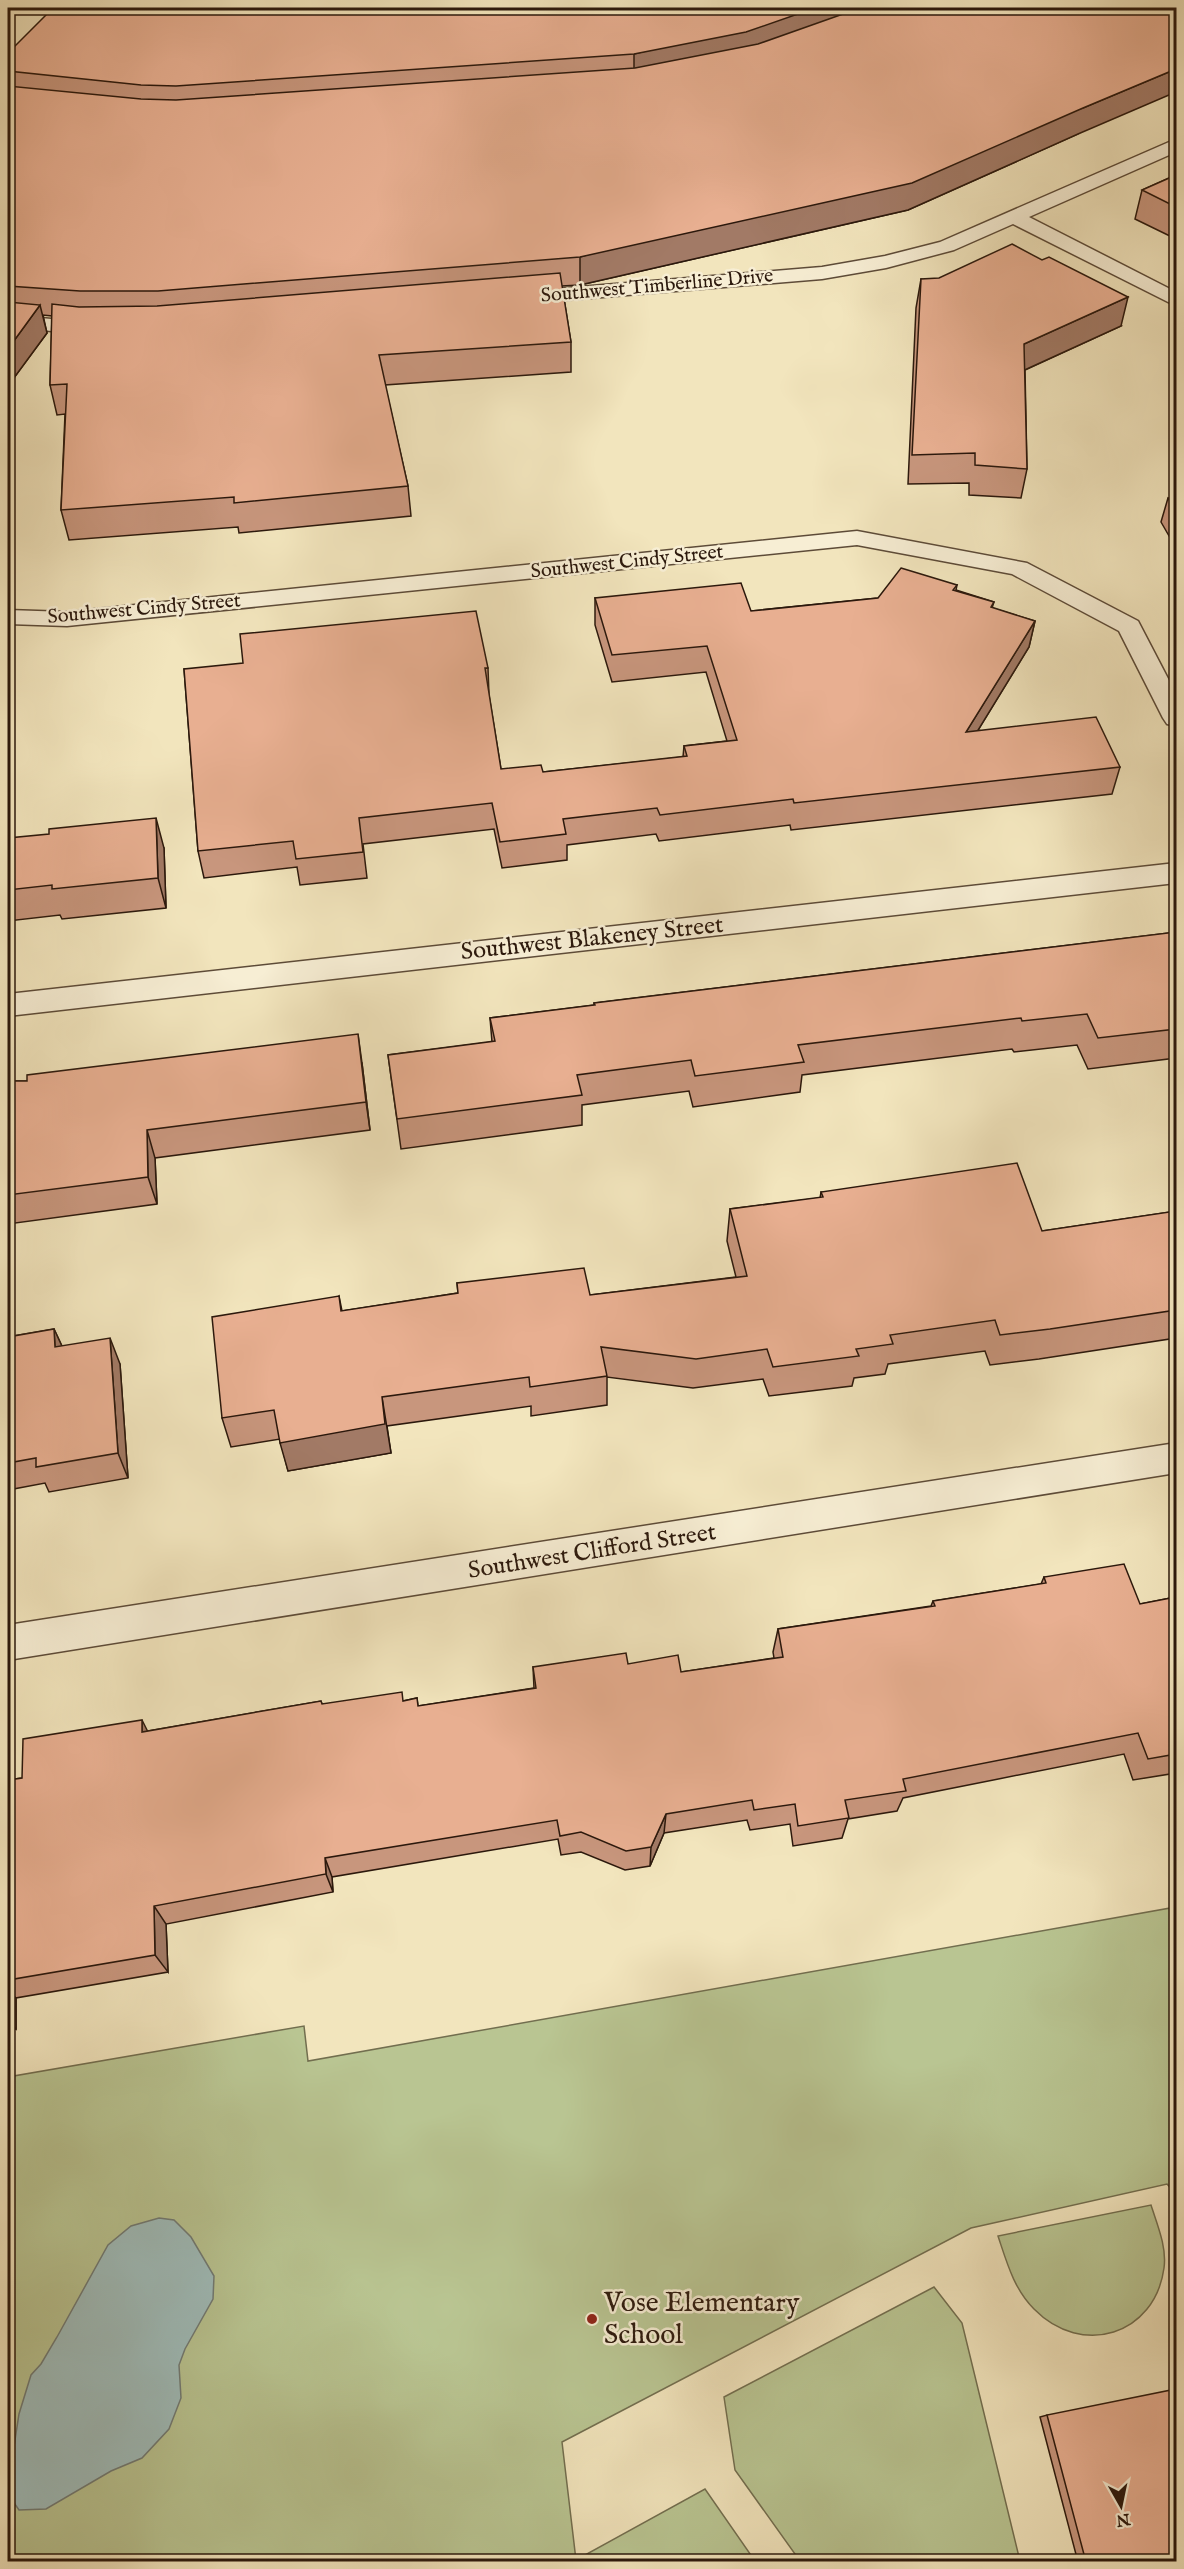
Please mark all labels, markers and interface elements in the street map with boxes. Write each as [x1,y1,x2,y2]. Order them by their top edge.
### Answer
street label: Southwest Timberline Drive [540,263,774,309]
street label: Southwest Cindy Street [529,539,725,585]
street label: Southwest Cindy Street [46,588,242,630]
street label: Southwest Blakeney Street [459,910,725,968]
street label: Southwest Clifford Street [466,1517,718,1587]
place label: Vose Elementary School [603,2286,800,2353]
marker: Vose Elementary School [585,2312,599,2326]
north arrow [1091,2476,1151,2536]
text: N [1114,2508,1132,2530]

